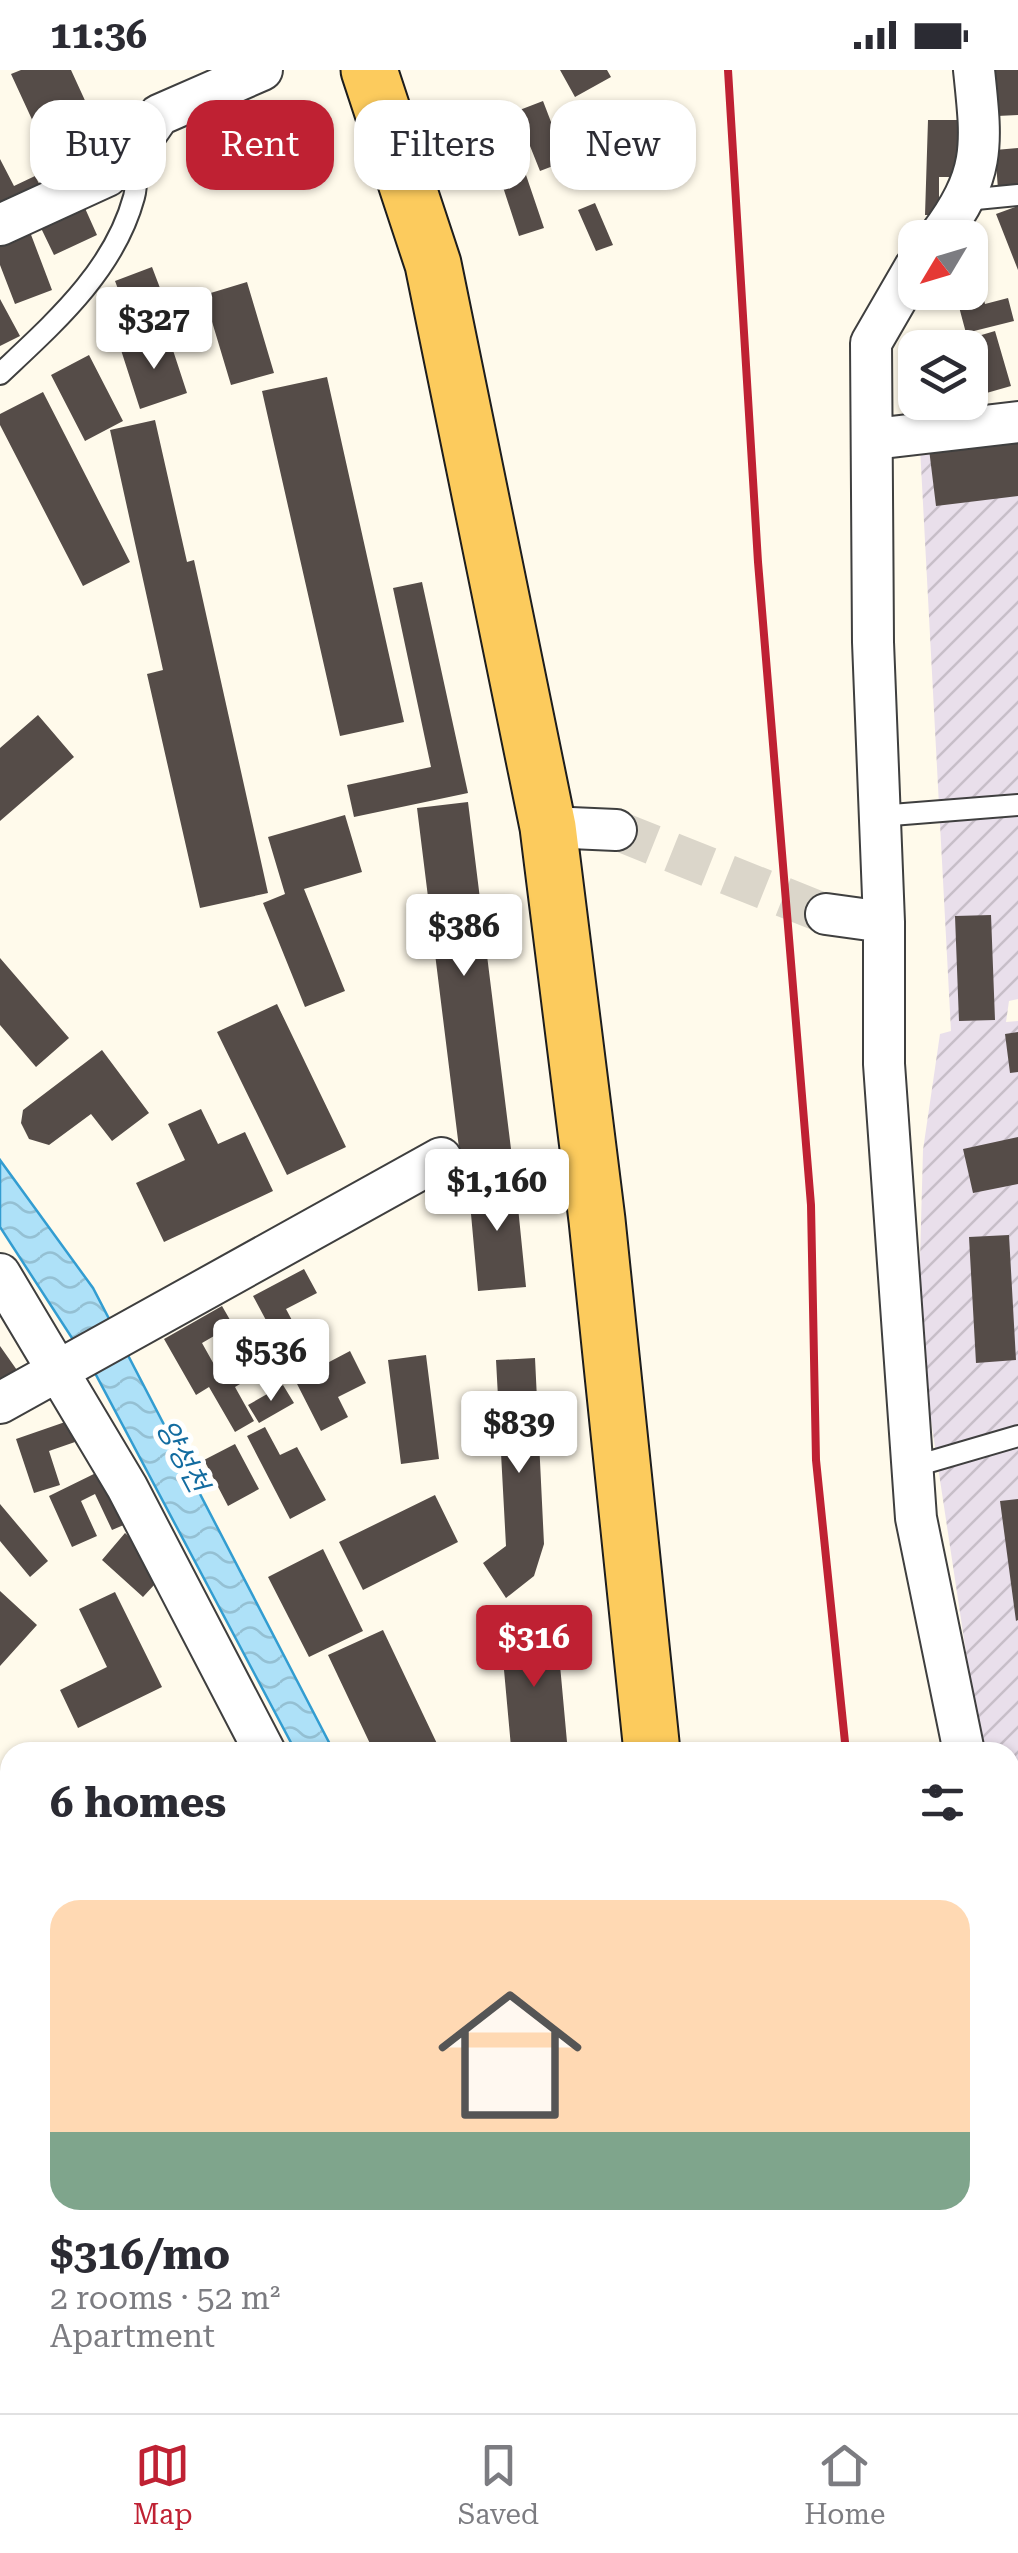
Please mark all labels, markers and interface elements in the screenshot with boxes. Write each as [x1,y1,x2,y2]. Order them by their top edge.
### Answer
text: 11:36 [50,13,147,57]
chip: Buy [30,100,166,190]
chip: Rent [186,100,334,190]
chip: Filters [354,100,530,190]
chip: New [550,100,696,190]
north arrow [898,220,988,310]
map controls [898,220,988,420]
pin: $327 [95,287,213,372]
text: $327 [118,300,190,338]
button: layers [898,330,988,420]
pin: $386 [405,894,523,979]
text: $386 [428,907,500,945]
pin: $1,160 [416,1149,578,1234]
text: $1,160 [447,1162,547,1200]
pin: $536 [212,1319,330,1404]
text: $536 [235,1332,307,1370]
pin: $839 [460,1391,578,1476]
text: $839 [483,1404,555,1442]
water label: 양성천 [149,1414,216,1501]
pin: $316 [475,1605,593,1690]
text: $316 [498,1618,570,1656]
icon: filters [915,1775,970,1830]
text: 6 homes [50,1778,226,1827]
icon: home [420,1965,600,2145]
text: $316/mo [50,2230,230,2279]
text: 2 rooms · 52 m² [50,2279,280,2317]
text: Apartment [50,2317,215,2355]
tab: Map [133,2438,193,2531]
tab: Saved [458,2438,539,2531]
tab: Home [804,2438,885,2531]

